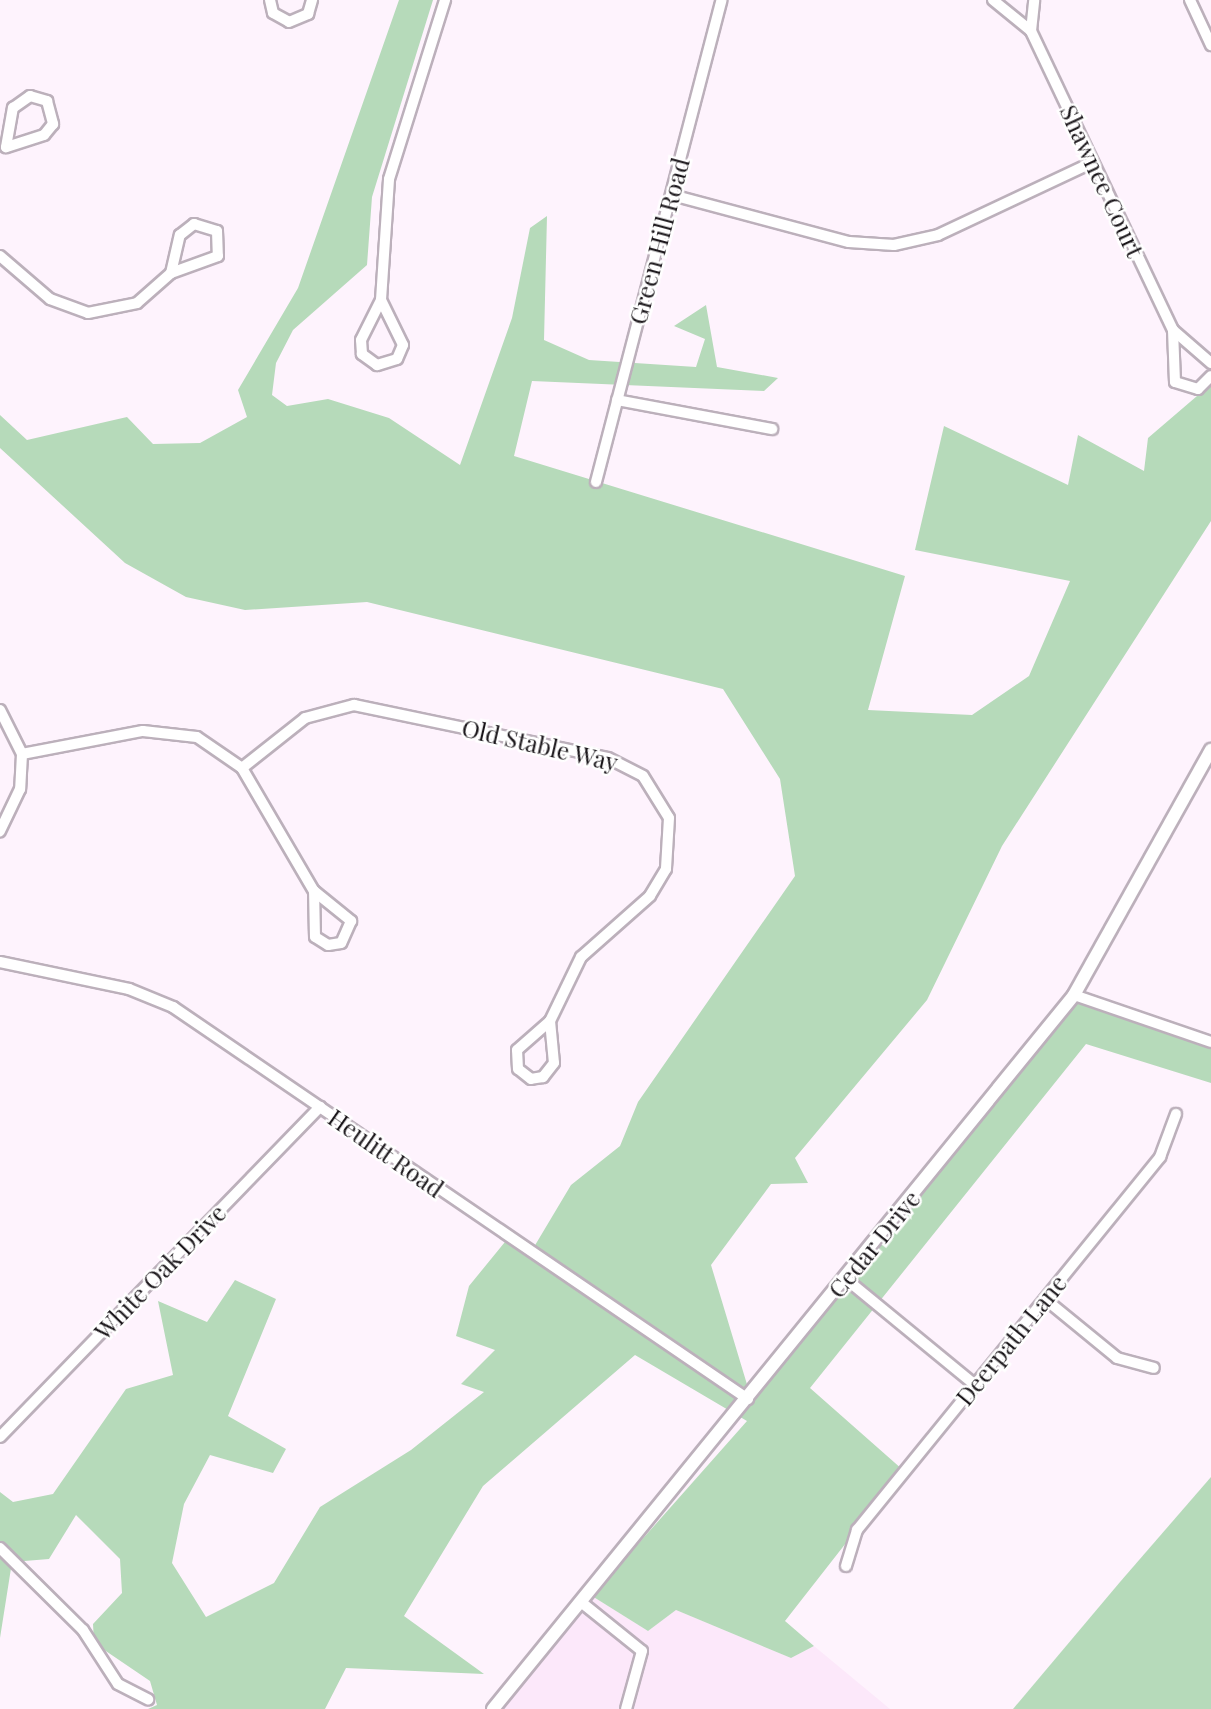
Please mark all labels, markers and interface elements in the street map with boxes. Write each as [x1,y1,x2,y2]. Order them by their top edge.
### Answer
street label: Shawnee Court [1054,100,1150,262]
street label: Green Hill Road [623,155,695,327]
street label: Old Stable Way [459,713,621,777]
street label: Heulitt Road [323,1103,449,1203]
street label: Cedar Drive [822,1184,926,1304]
street label: White Oak Drive [88,1198,232,1346]
street label: Deerpath Lane [950,1269,1072,1411]

